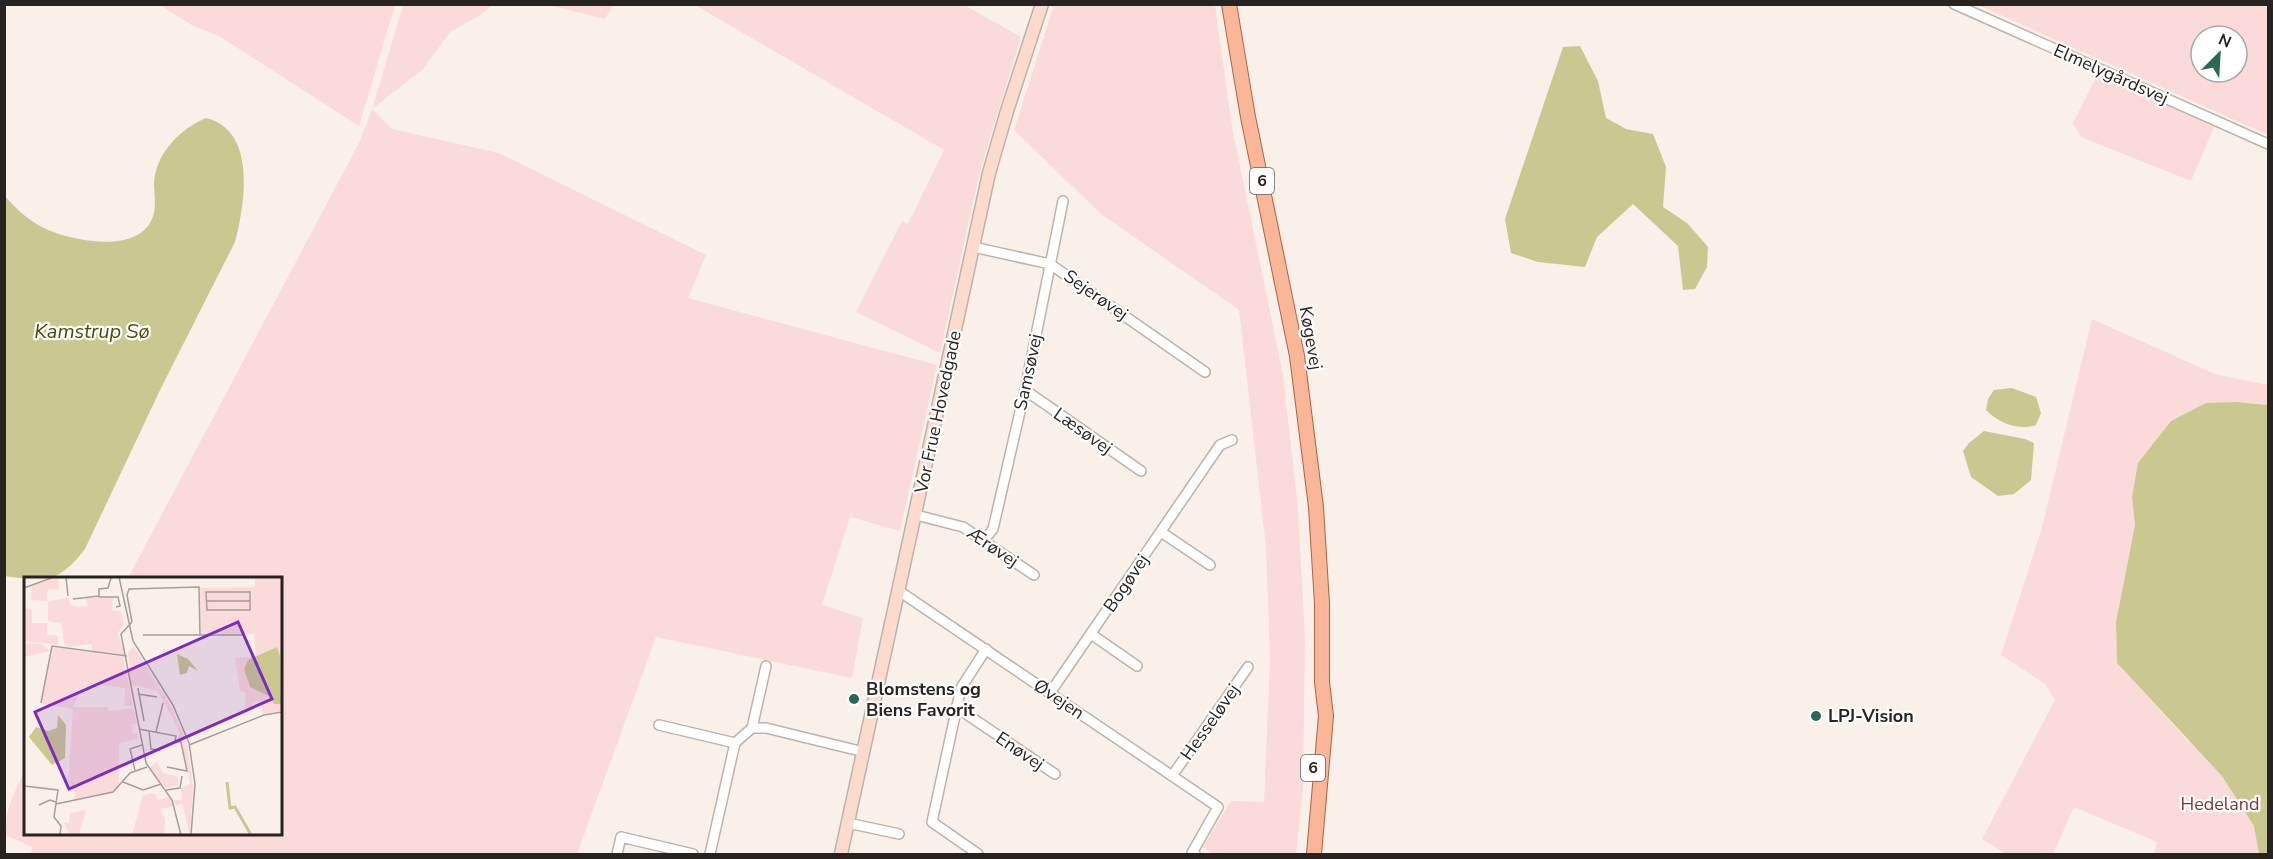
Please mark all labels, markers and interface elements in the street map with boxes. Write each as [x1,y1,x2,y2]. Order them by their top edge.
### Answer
north arrow [2189,24,2249,84]
text: N [2215,29,2235,54]
street label: Elmelygårdsvej [2050,38,2172,110]
road number: 6 [1250,168,1274,194]
street label: Sejerøvej [1059,264,1133,326]
street label: Køgevej [1294,304,1328,372]
water label: Kamstrup Sø [34,318,150,345]
street label: Vor Frue Hovedgade [909,328,967,497]
street label: Samsøvej [1008,332,1048,412]
street label: Læsøvej [1049,402,1117,460]
street label: Ærøvej [962,521,1023,573]
street label: Bogøvej [1098,549,1154,617]
inset map [24,577,282,835]
street label: Øvejen [1029,673,1089,725]
place label: Blomstens og Biens Favorit [866,677,981,722]
street label: Hesseløvej [1175,679,1245,765]
marker: Blomstens og Biens Favorit [847,692,861,706]
place label: LPJ-Vision [1828,704,1914,728]
marker: LPJ-Vision [1809,709,1823,723]
street label: Enøvej [991,726,1049,776]
road number: 6 [1301,755,1325,781]
park label: Hedeland [2181,792,2259,816]

